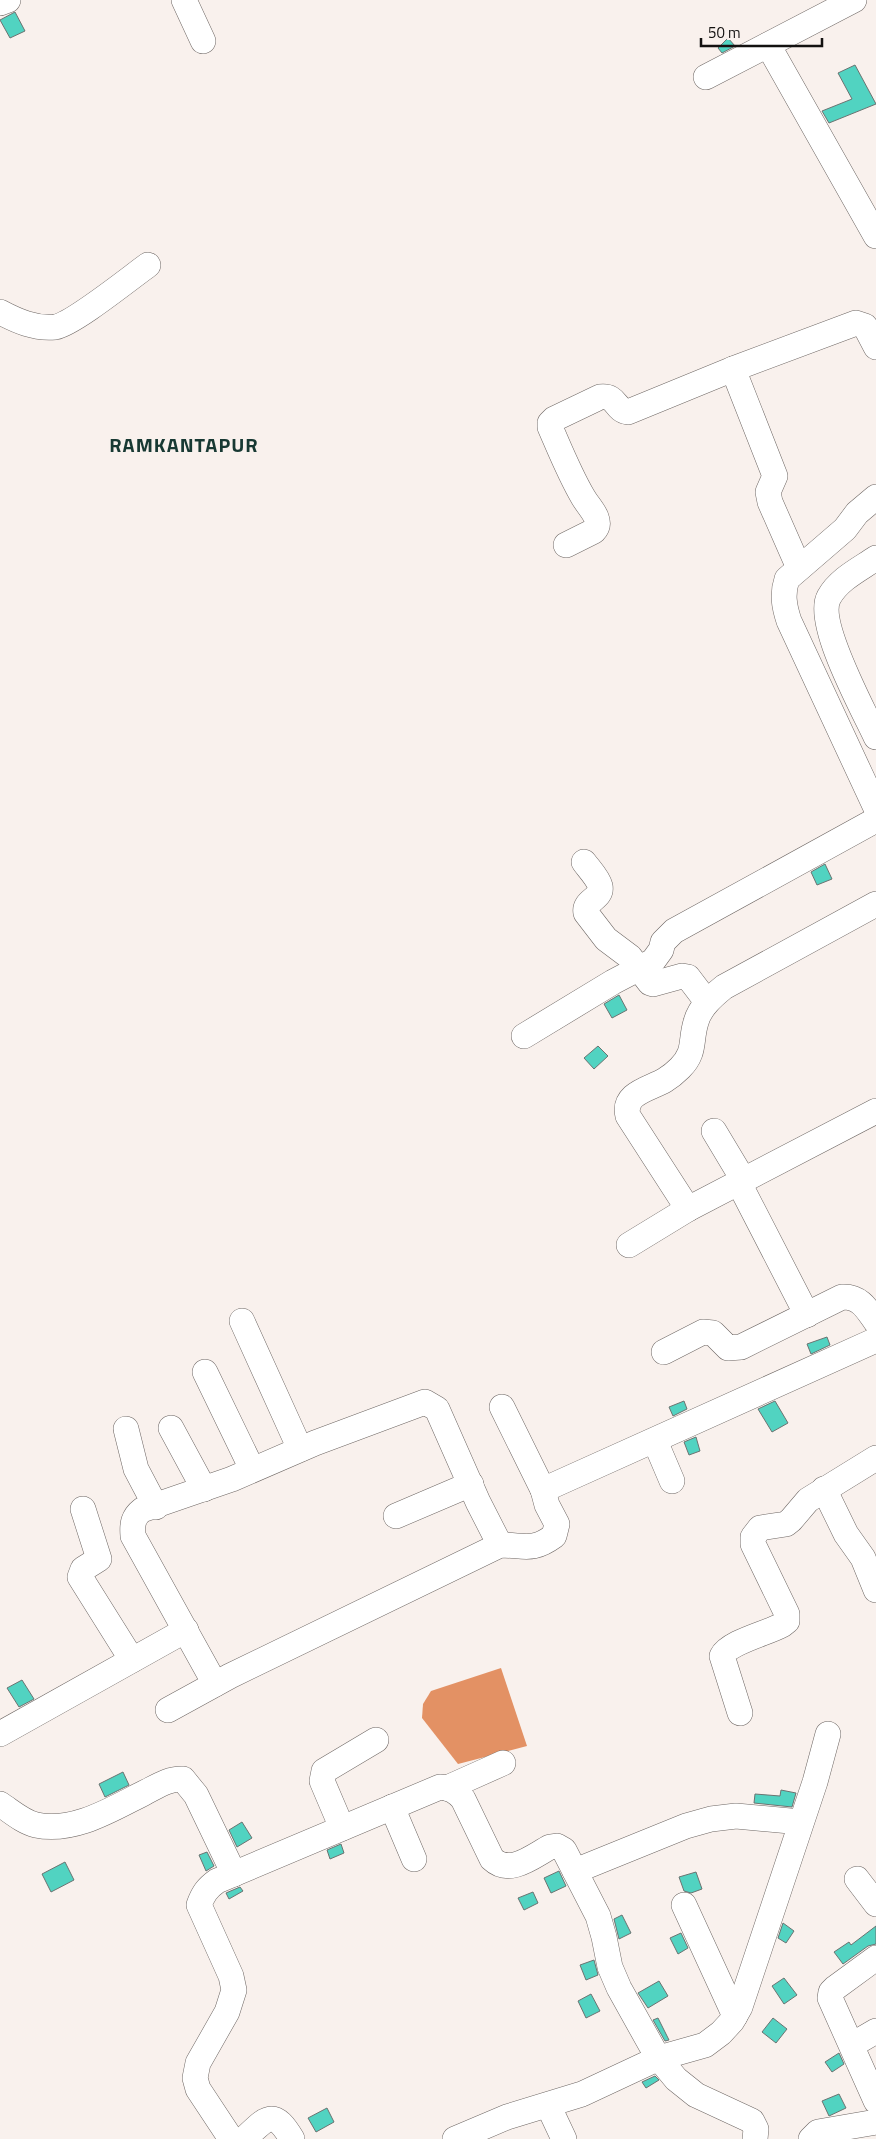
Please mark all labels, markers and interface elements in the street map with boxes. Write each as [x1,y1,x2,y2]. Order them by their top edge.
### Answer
scale bar [701,15,822,47]
text: 50 m [708,21,741,44]
district label: RAMKANTAPUR [109,429,259,460]

